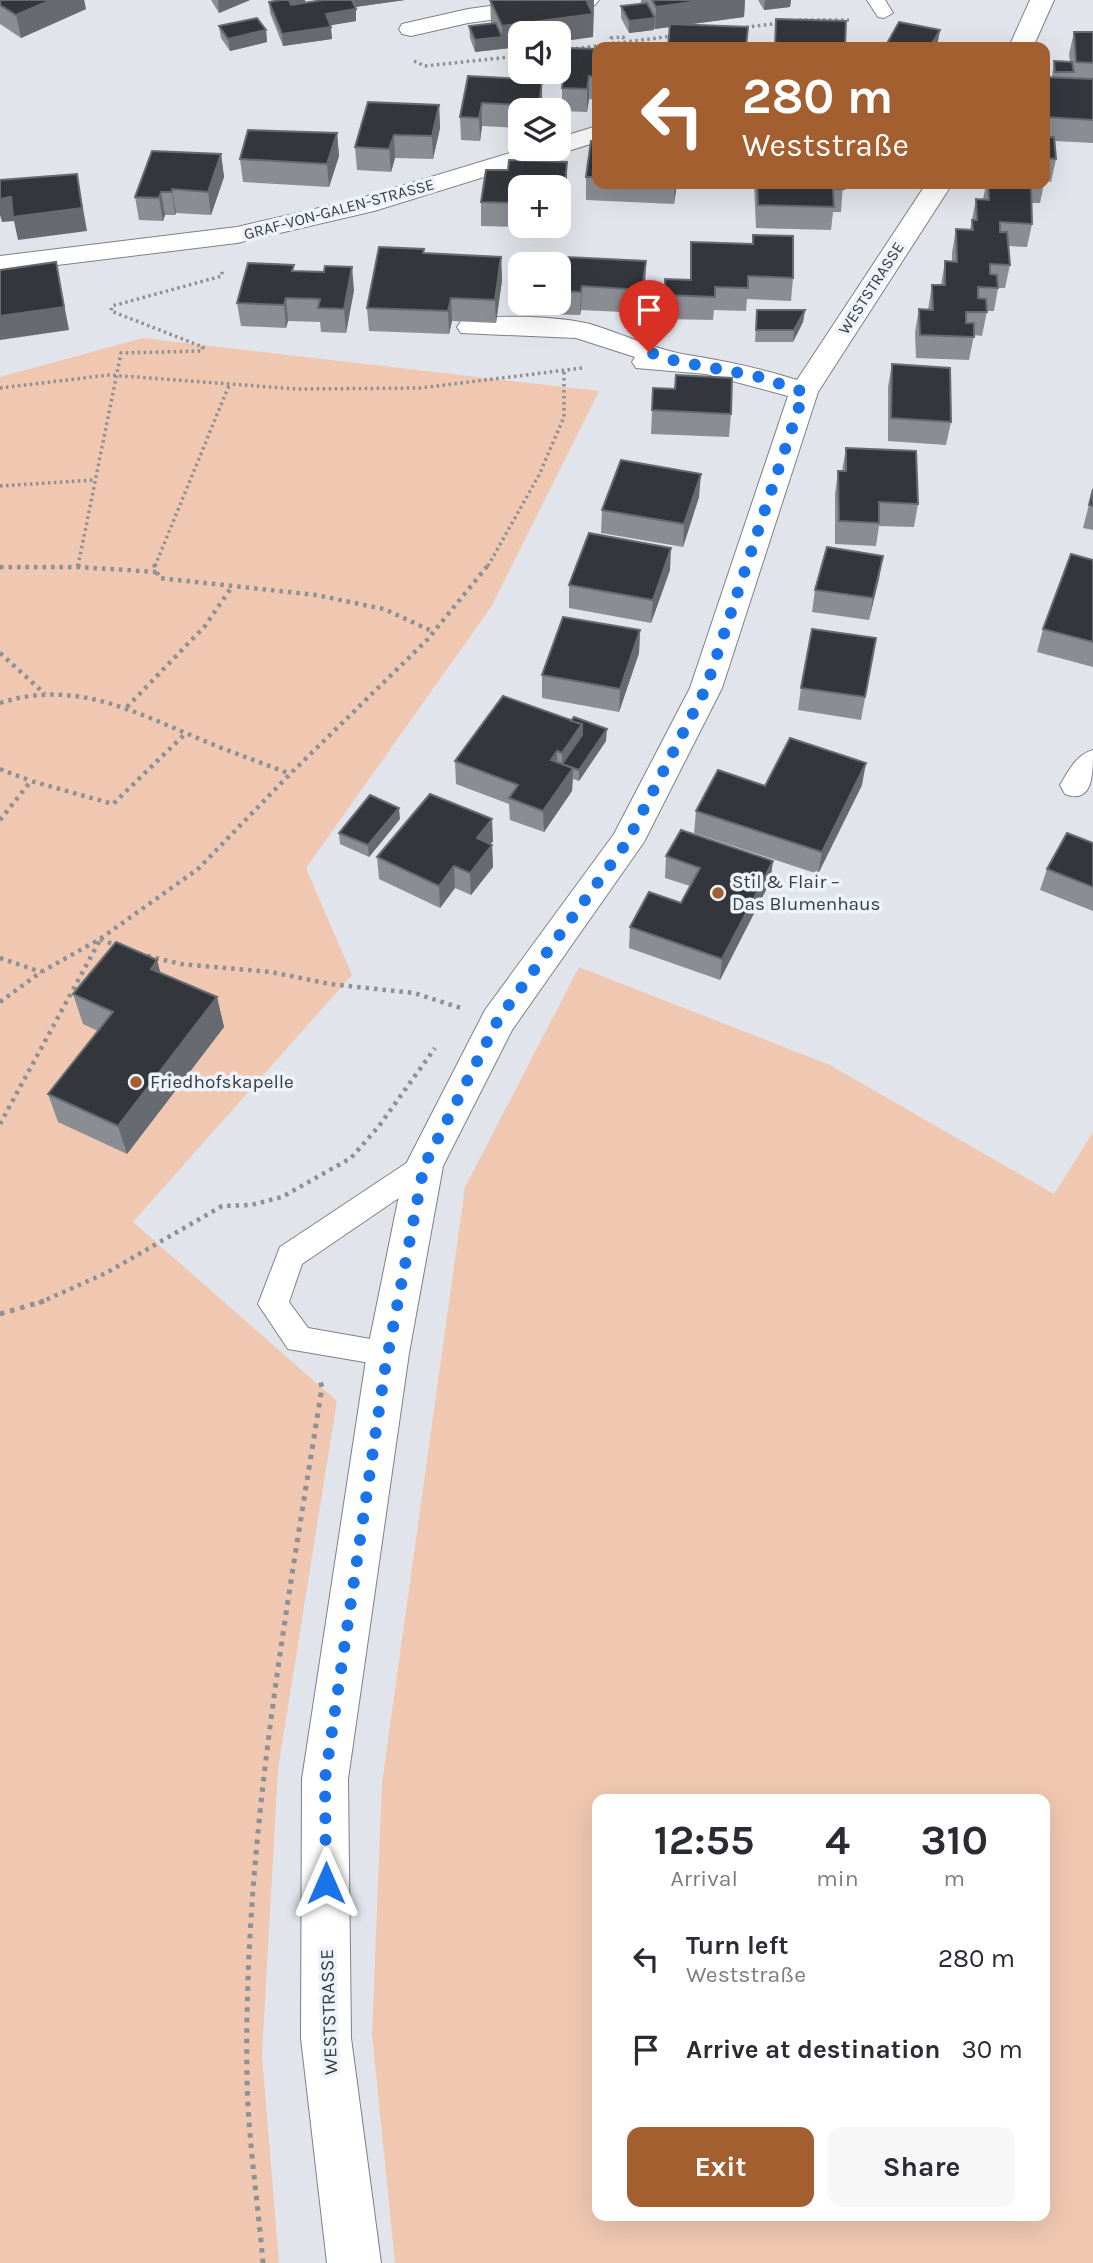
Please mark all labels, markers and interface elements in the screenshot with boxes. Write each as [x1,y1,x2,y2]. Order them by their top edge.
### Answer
map controls [508,21,571,315]
button: sound [508,21,571,84]
text: 280 m [742,68,893,125]
icon: left [627,70,718,161]
button: layers [508,98,571,161]
text: Weststraße [742,127,909,164]
street label: GRAF-VON-GALEN-STRASSE [242,174,436,244]
button: + [508,175,571,238]
street label: WESTSTRASSE [834,238,908,338]
button: − [508,252,571,315]
pin [619,280,679,352]
icon: arrive [630,291,668,329]
place label: Stil & Flair – Das Blumenhaus [732,871,881,915]
marker: Stil & Flair – Das Blumenhaus [710,885,726,901]
place label: Friedhofskapelle [150,1071,294,1093]
marker: Friedhofskapelle [128,1074,144,1090]
text: 12:55 [654,1815,754,1865]
text: 4 [825,1815,850,1865]
text: 310 [920,1815,988,1865]
position arrow [289,1846,363,1920]
text: Arrival [670,1865,738,1892]
text: min [816,1865,859,1892]
text: m [944,1865,965,1892]
text: Turn left [686,1930,788,1961]
icon: left [627,1940,665,1978]
text: 280 m [938,1943,1015,1974]
street label: WESTSTRASSE [316,1949,342,2075]
text: Weststraße [686,1961,806,1988]
icon: arrive [627,2031,665,2069]
text: Arrive at destination [686,2034,940,2065]
text: 30 m [961,2034,1023,2065]
button: Exit [627,2127,814,2207]
button: Share [828,2127,1015,2207]

